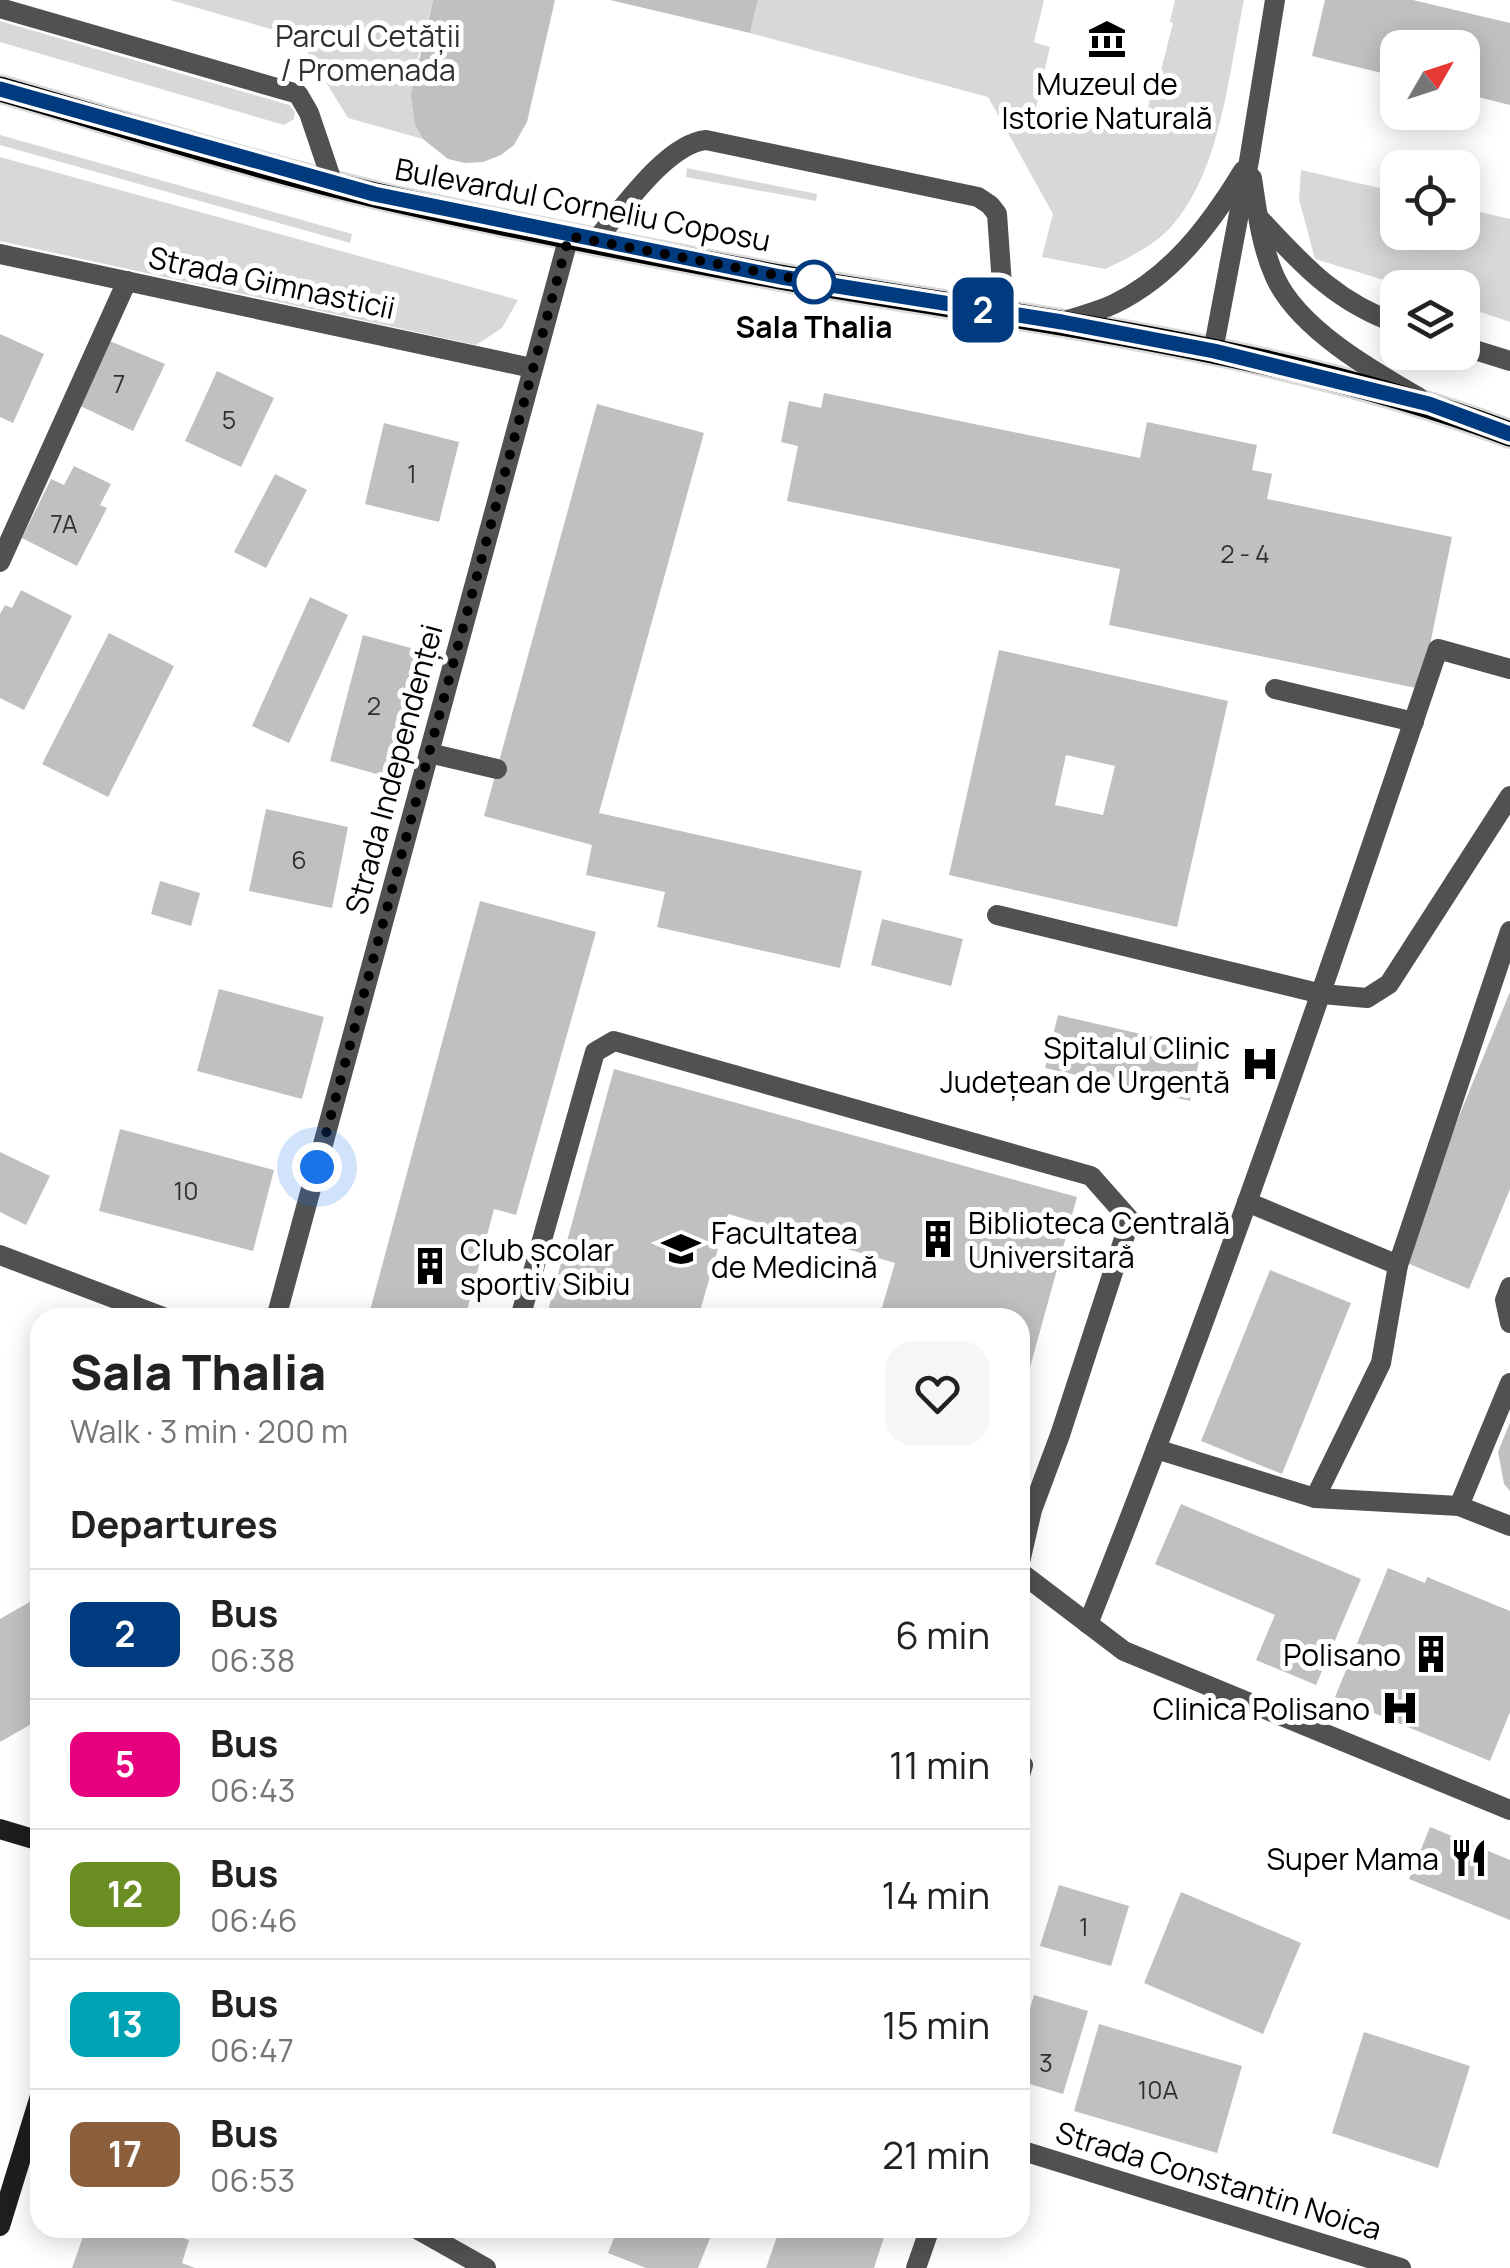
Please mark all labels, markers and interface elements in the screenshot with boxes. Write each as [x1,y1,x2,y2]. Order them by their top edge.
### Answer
park label: Parcul Cetății / Promenada [275,15,461,90]
museum icon: Muzeul de Istorie Naturală [1086,18,1128,60]
north arrow [1380,30,1480,130]
map controls [1380,30,1480,370]
place label: Muzeul de Istorie Naturală [1002,63,1212,138]
street label: Bulevardul Corneliu Coposu [392,147,774,261]
button: locate [1380,150,1480,250]
street label: Strada Gimnasticii [145,236,399,328]
marker: Sala Thalia [793,261,835,303]
button: layers [1380,270,1480,370]
line badge: 2 [950,278,1016,342]
text: 2 [973,286,993,334]
place label: Sala Thalia [735,306,893,347]
house number: 7 [113,366,125,401]
house number: 5 [222,402,236,437]
house number: 1 [407,456,417,491]
house number: 7A [50,506,78,541]
house number: 2 - 4 [1220,536,1270,571]
street label: Strada Independenței [335,619,451,919]
house number: 2 [367,688,381,723]
house number: 6 [291,842,307,877]
place label: Spitalul Clinic Județean de Urgentă [940,1027,1230,1102]
hospital icon: Spitalul Clinic Județean de Urgentă [1239,1043,1281,1085]
your location [292,1142,342,1192]
house number: 10 [173,1173,199,1208]
place label: Biblioteca Centrală Universitară [968,1202,1230,1277]
place label: Facultatea de Medicină [711,1212,878,1287]
building icon: Biblioteca Centrală Universitară [917,1218,959,1260]
school or university icon: Facultatea de Medicină [660,1228,702,1270]
place label: Club școlar sportiv Sibiu [460,1229,630,1304]
building icon: Club școlar sportiv Sibiu [409,1245,451,1287]
text: Sala Thalia [70,1339,326,1404]
button: heart [885,1341,990,1446]
text: Walk · 3 min · 200 m [70,1409,348,1453]
text: Departures [70,1497,278,1549]
text: Bus [210,1586,278,1638]
text: 6 min [895,1608,990,1660]
text: 2 [115,1610,135,1658]
building icon: Polisano [1410,1633,1452,1675]
place label: Polisano [1283,1634,1401,1675]
text: 06:38 [210,1638,295,1682]
hospital icon: Clinica Polisano [1379,1687,1421,1729]
place label: Clinica Polisano [1153,1688,1370,1729]
text: Bus [210,1716,278,1768]
text: 11 min [889,1738,990,1790]
text: 5 [115,1740,135,1788]
text: 06:43 [210,1768,296,1812]
restaurant icon: Super Mama [1448,1837,1490,1879]
place label: Super Mama [1267,1838,1439,1879]
text: Bus [210,1846,278,1898]
text: 14 min [882,1868,990,1920]
text: 12 [107,1870,143,1918]
text: 06:46 [210,1898,298,1942]
house number: 1 [1079,1909,1089,1944]
text: Bus [210,1976,278,2028]
text: 15 min [882,1998,990,2050]
text: 13 [107,2000,143,2048]
text: 06:47 [210,2028,294,2072]
house number: 3 [1039,2045,1053,2080]
house number: 10A [1138,2072,1179,2107]
text: Bus [210,2106,278,2158]
street label: Strada Constantin Noica [1051,2111,1387,2249]
text: 21 min [882,2128,990,2180]
text: 17 [108,2130,142,2178]
text: 06:53 [210,2158,295,2202]

